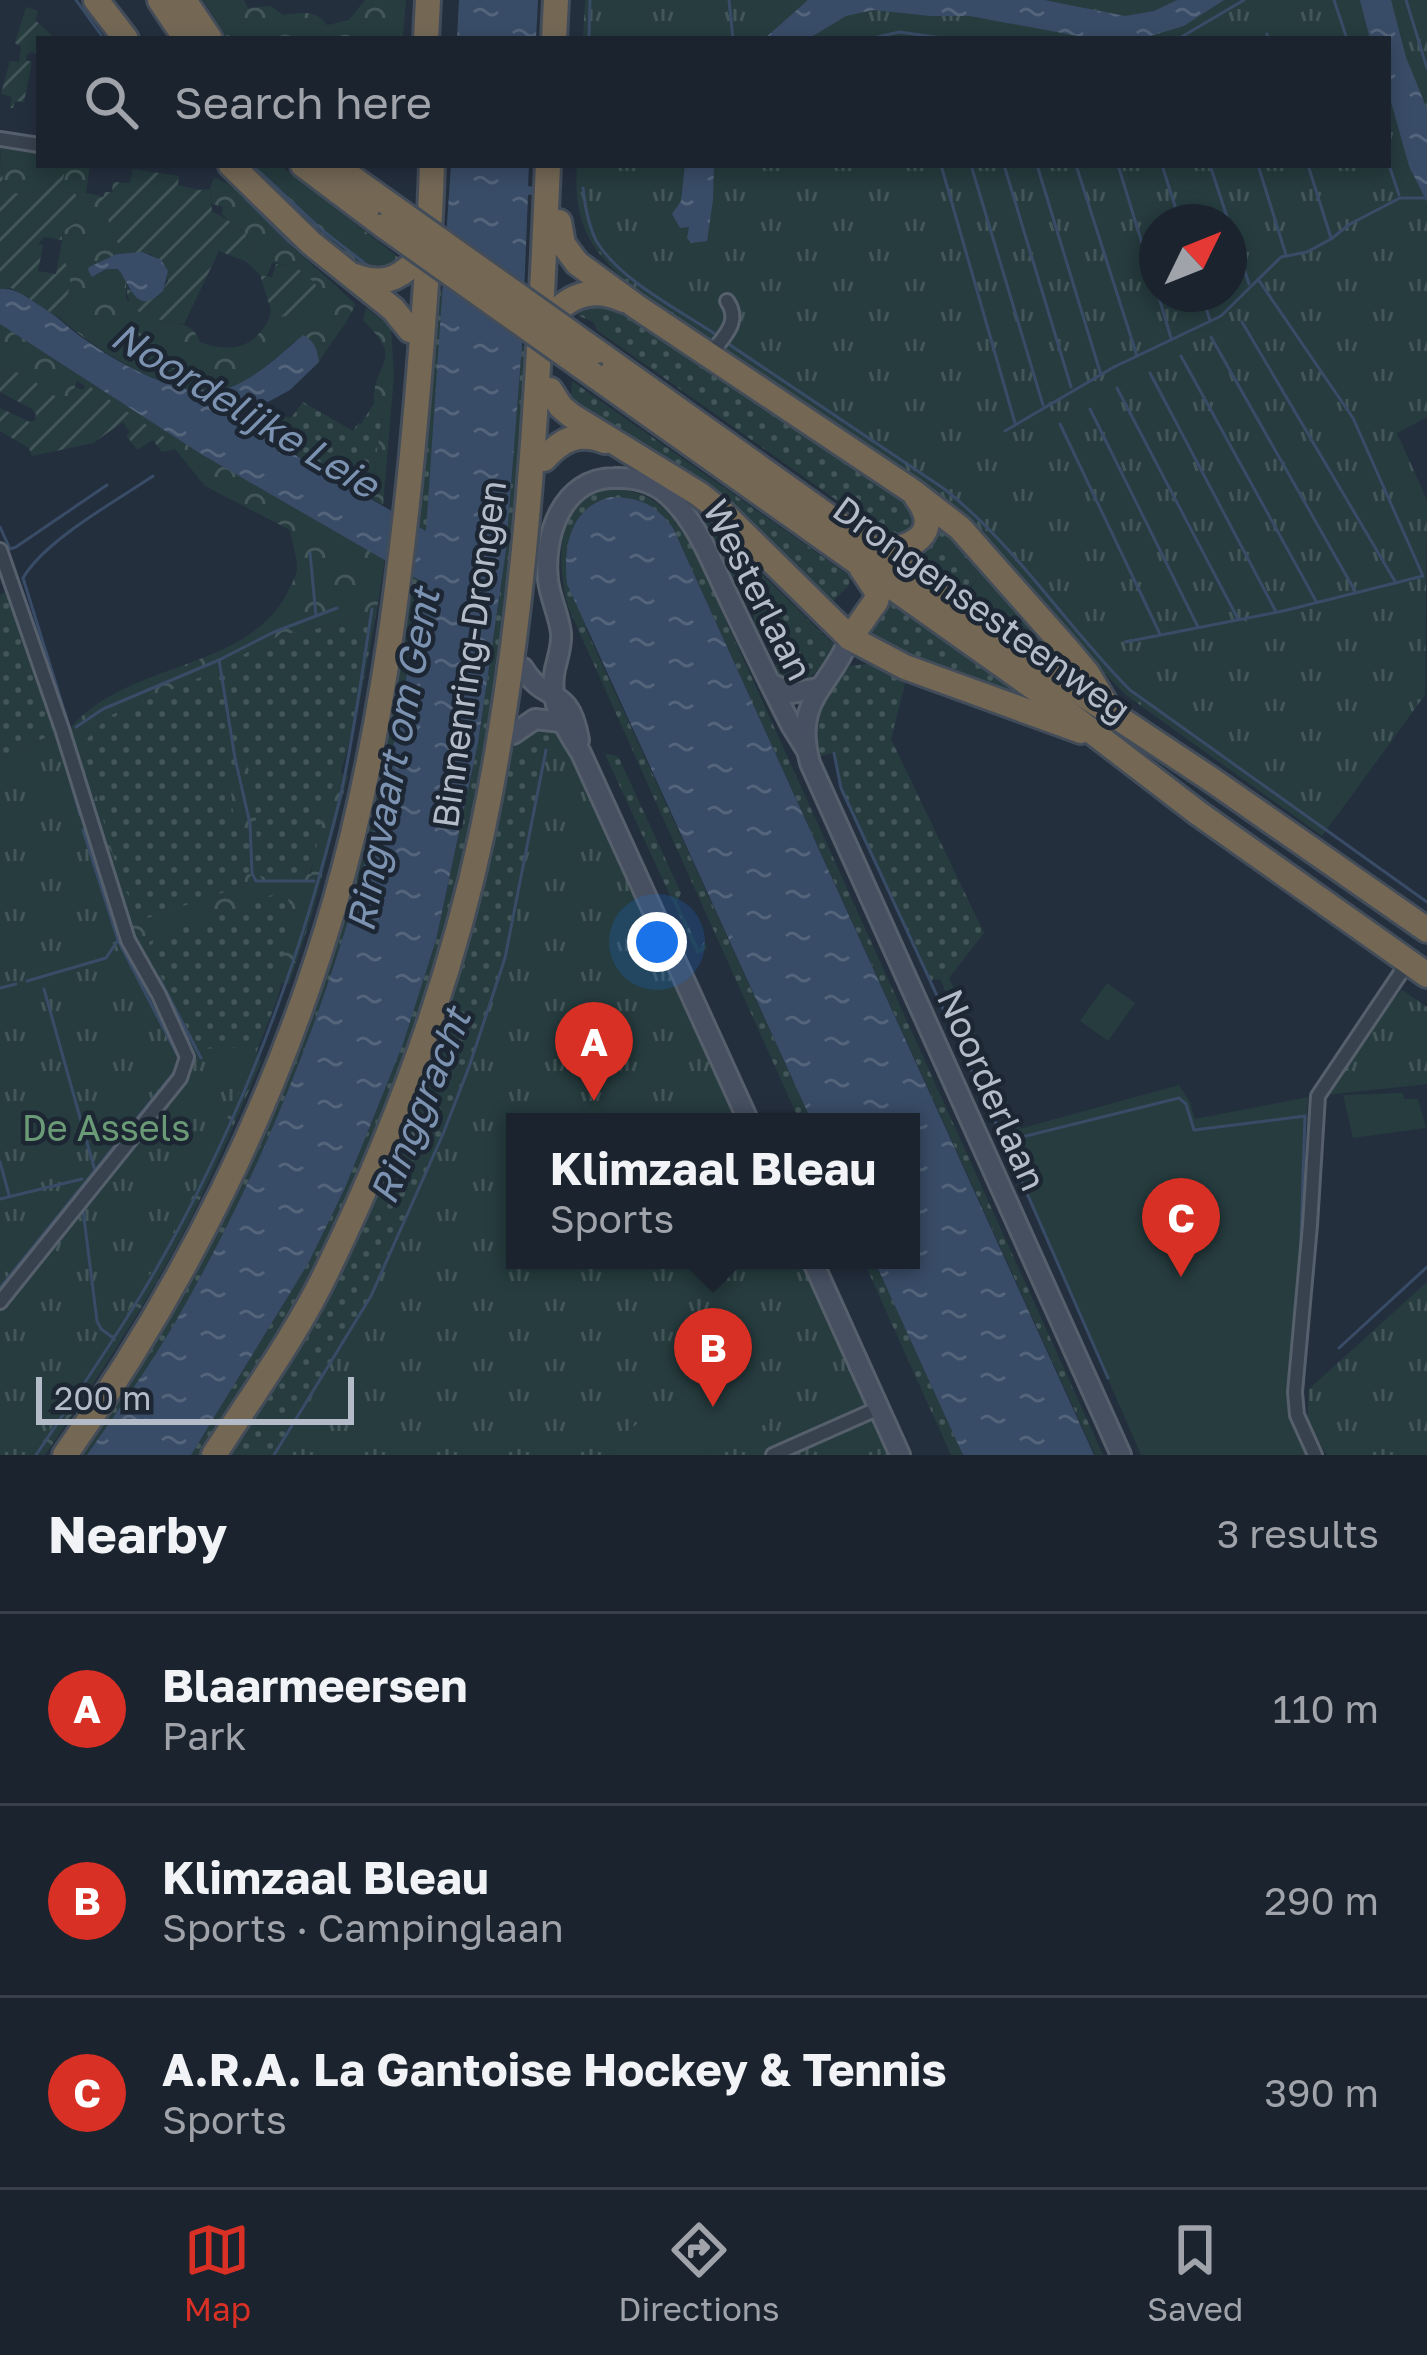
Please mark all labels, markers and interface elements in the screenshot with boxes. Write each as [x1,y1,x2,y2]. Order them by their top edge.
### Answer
search box [36,36,1391,168]
icon: search [78,69,144,135]
text: Search here [174,75,432,129]
north arrow [1139,204,1247,312]
water label: Noordelijke Leie [104,312,389,509]
street label: Binnenring-Drongen [423,477,514,830]
street label: Drongensesteenweg [825,486,1139,731]
street label: Westerlaan [695,492,822,687]
water label: Ringvaart om Gent [336,581,449,935]
your location [627,912,687,972]
street label: Noorderlaan [929,983,1056,1197]
water label: Ringgracht [359,998,481,1210]
pin: A [555,1002,633,1101]
park label: De Assels [22,1106,190,1149]
popup [506,1113,920,1269]
text: Klimzaal Bleau [550,1141,876,1195]
pin: C [1142,1178,1220,1277]
text: Sports [550,1195,674,1242]
pin: B [674,1308,752,1407]
scale bar [36,1371,354,1424]
text: 200 m [54,1378,152,1417]
text: Nearby [48,1503,227,1564]
text: 3 results [1217,1510,1379,1557]
text: Blaarmeersen [162,1658,468,1712]
text: A [73,1685,101,1732]
text: 110 m [1273,1685,1379,1732]
text: Park [162,1712,246,1759]
text: Klimzaal Bleau [162,1850,489,1904]
text: B [73,1877,101,1924]
text: 290 m [1264,1877,1379,1924]
text: Sports · Campinglaan [162,1904,564,1951]
text: A.R.A. La Gantoise Hockey & Tennis [162,2042,947,2096]
text: C [73,2069,101,2116]
text: 390 m [1264,2069,1379,2116]
text: Sports [162,2096,287,2143]
tab: Map [184,2217,251,2328]
tab: Directions [618,2217,780,2328]
tab: Saved [1147,2217,1243,2328]

